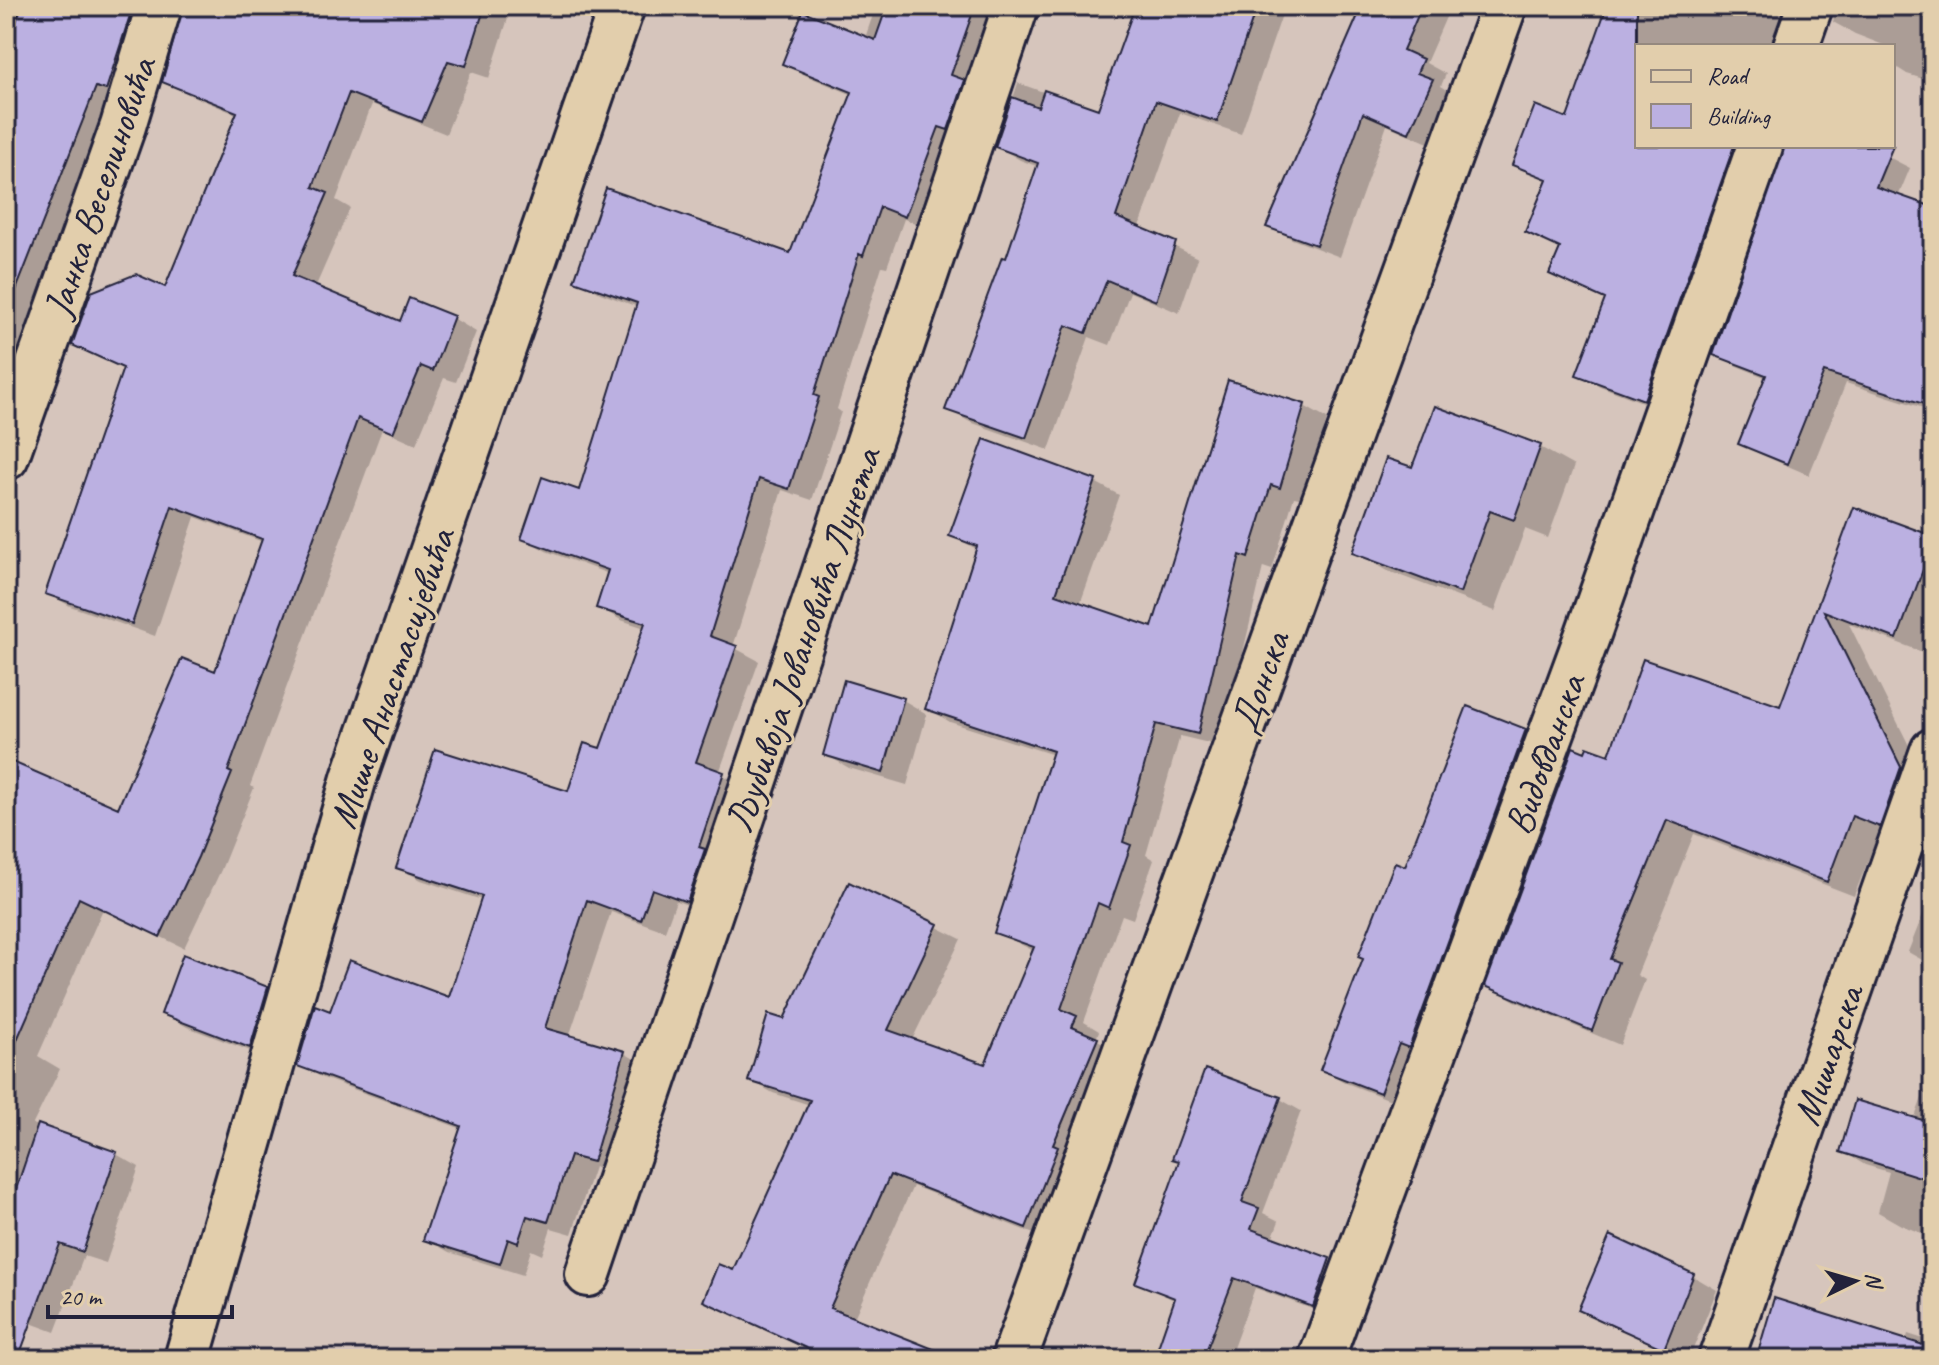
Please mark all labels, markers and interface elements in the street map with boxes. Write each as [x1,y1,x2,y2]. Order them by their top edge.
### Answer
legend [1635,44,1895,148]
street label: Јанка Веселиновића [32,49,168,325]
text: Road [1707,61,1751,91]
text: Building [1707,101,1772,131]
street label: Љубивоја Јовановића Лунета [714,439,893,839]
street label: Мише Анастасијевића [317,520,467,835]
street label: Донска [1219,622,1302,740]
street label: Видовданска [1493,665,1598,841]
street label: Мишарска [1781,976,1876,1132]
north arrow [1815,1241,1895,1321]
scale bar [48,1269,232,1319]
text: N [1859,1271,1889,1291]
text: 20 m [60,1282,103,1312]

